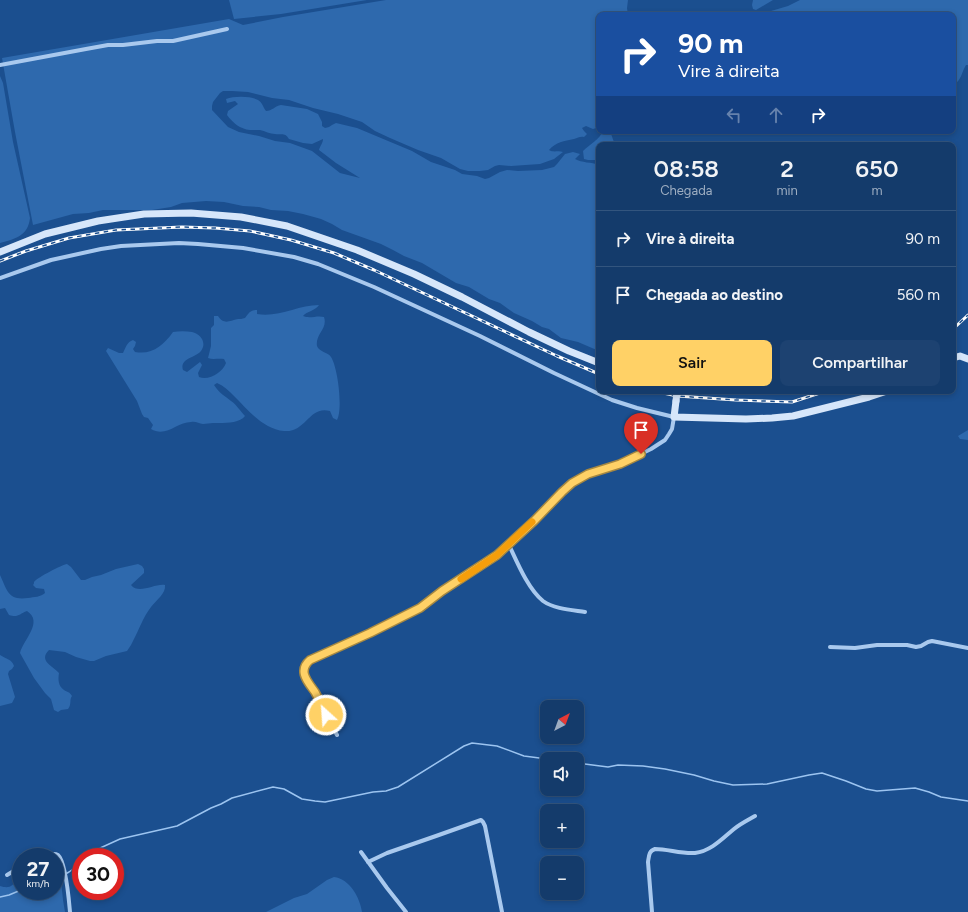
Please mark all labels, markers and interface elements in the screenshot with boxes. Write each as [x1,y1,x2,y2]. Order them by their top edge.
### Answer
text: 90 m [678,26,743,60]
icon: right [612,28,664,80]
text: Vire à direita [678,60,779,82]
icon: left [723,104,745,126]
icon: ahead [765,104,787,126]
icon: right [807,104,829,126]
text: 08:58 [653,154,719,183]
text: 2 [780,154,794,183]
text: 650 [855,154,898,183]
text: Chegada [660,183,712,198]
text: min [777,183,798,198]
text: m [871,183,882,198]
icon: right [612,228,634,250]
text: Vire à direita [646,230,735,248]
text: 90 m [905,230,940,248]
icon: arrive [612,284,634,306]
text: Chegada ao destino [646,286,783,304]
text: 560 m [897,286,940,304]
button: Sair [612,340,772,386]
button: Compartilhar [780,340,940,386]
pin [624,413,658,454]
icon: arrive [630,419,652,441]
position arrow [305,694,347,736]
north arrow [540,700,584,744]
map controls [540,700,584,900]
button: sound [540,752,584,796]
button: + [540,804,584,848]
speed limit sign: 30 [72,848,124,900]
button: − [540,856,584,900]
text: 27 [27,857,49,881]
text: km/h [27,877,49,890]

